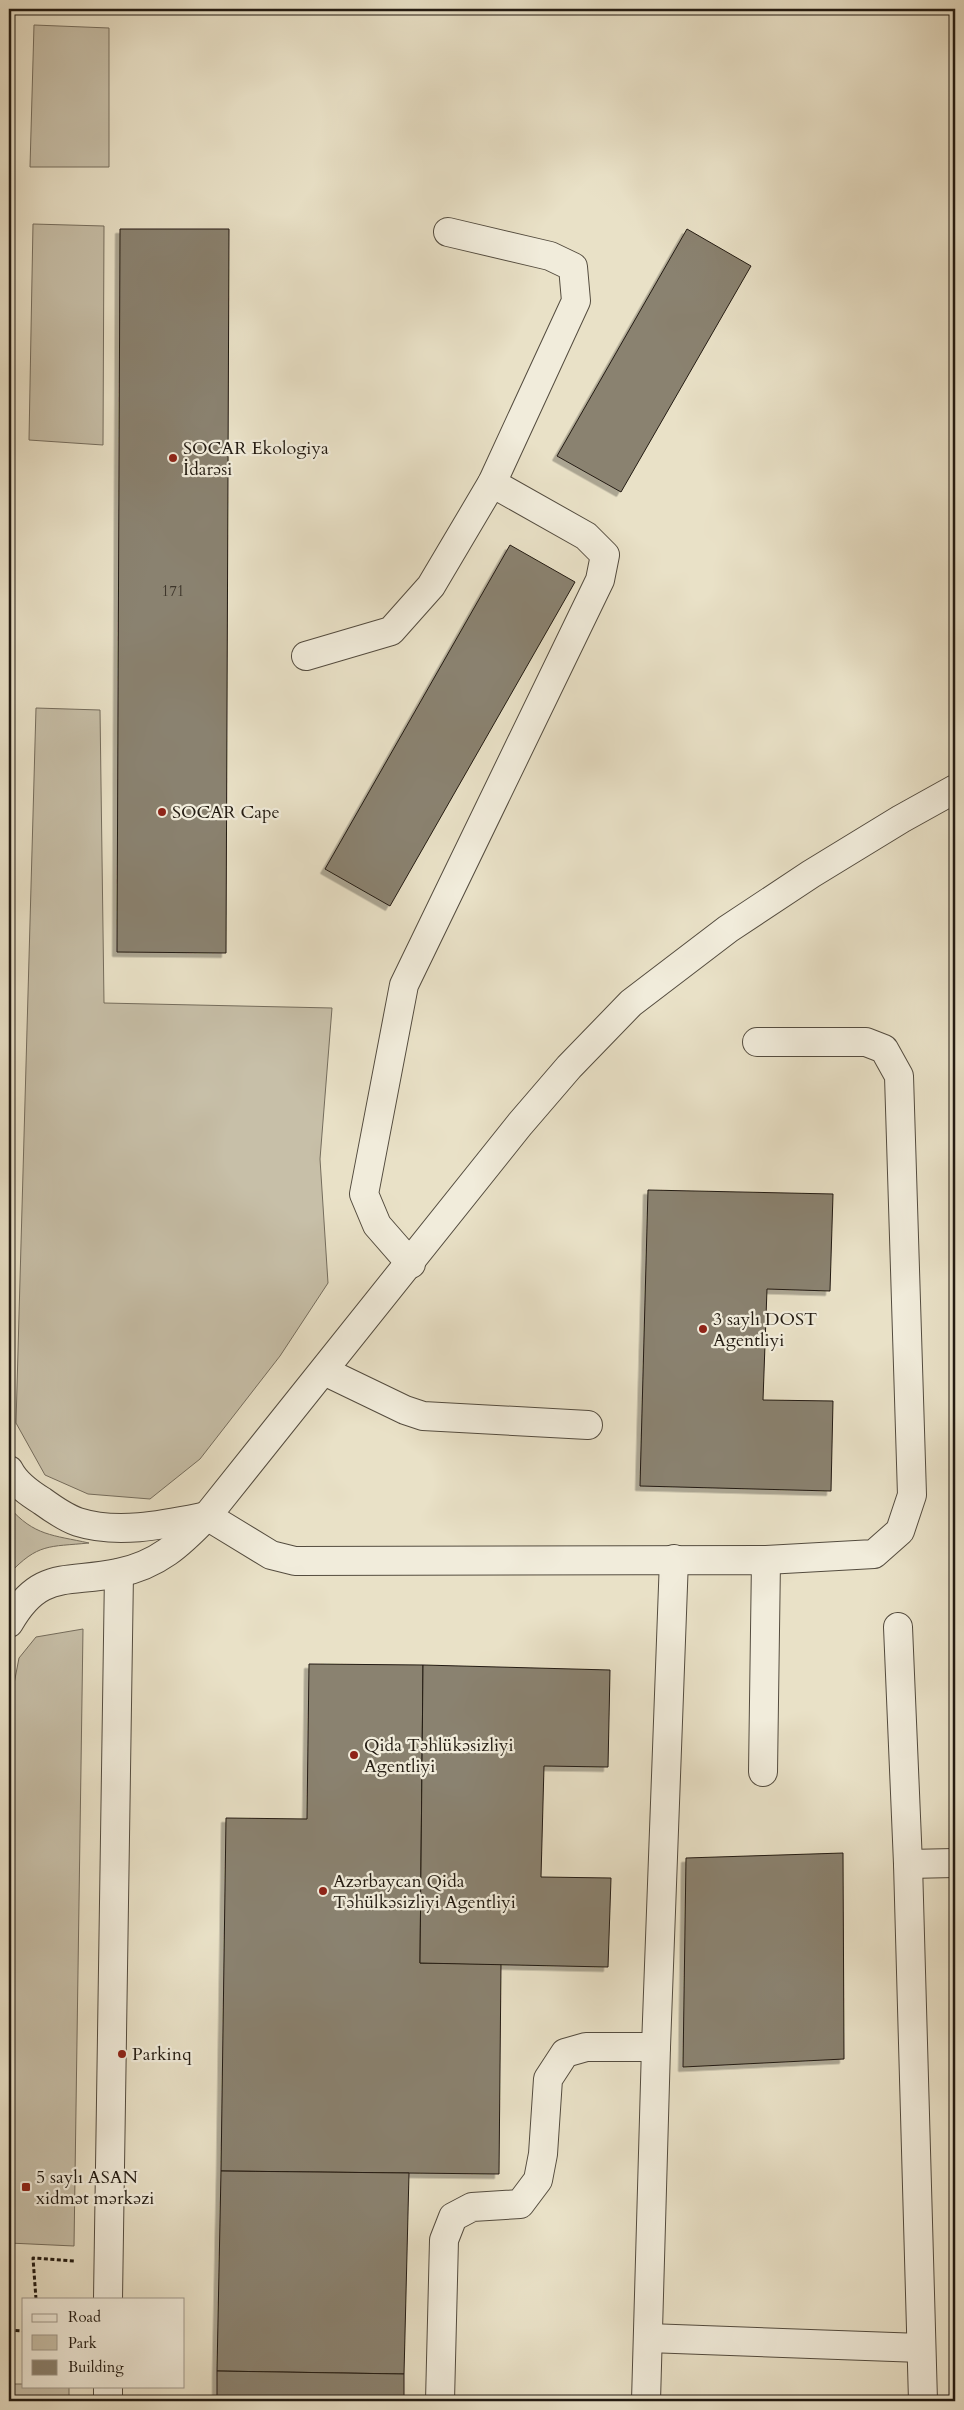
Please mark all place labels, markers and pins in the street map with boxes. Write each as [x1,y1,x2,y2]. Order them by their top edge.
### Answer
place label: SOCAR Ekologiya İdarəsi [183,436,329,482]
marker: SOCAR Ekologiya İdarəsi [167,452,179,464]
place label: SOCAR Cape [172,800,280,825]
marker: SOCAR Cape [156,806,168,818]
place label: 3 saylı DOST Agentliyi [713,1307,817,1353]
marker: 3 saylı DOST Agentliyi [697,1323,709,1335]
place label: Qida Təhlükəsizliyi Agentliyi [364,1733,514,1779]
marker: Qida Təhlükəsizliyi Agentliyi [348,1749,360,1761]
place label: Azərbaycan Qida Təhülkəsizliyi Agentliyi [333,1869,516,1915]
marker: Azərbaycan Qida Təhülkəsizliyi Agentliyi [317,1885,329,1897]
place label: Parkinq [132,2042,192,2067]
marker: Parkinq [116,2048,128,2060]
place label: 5 saylı ASAN xidmət mərkəzi [36,2165,154,2211]
marker: 5 saylı ASAN xidmət mərkəzi [20,2181,32,2193]

